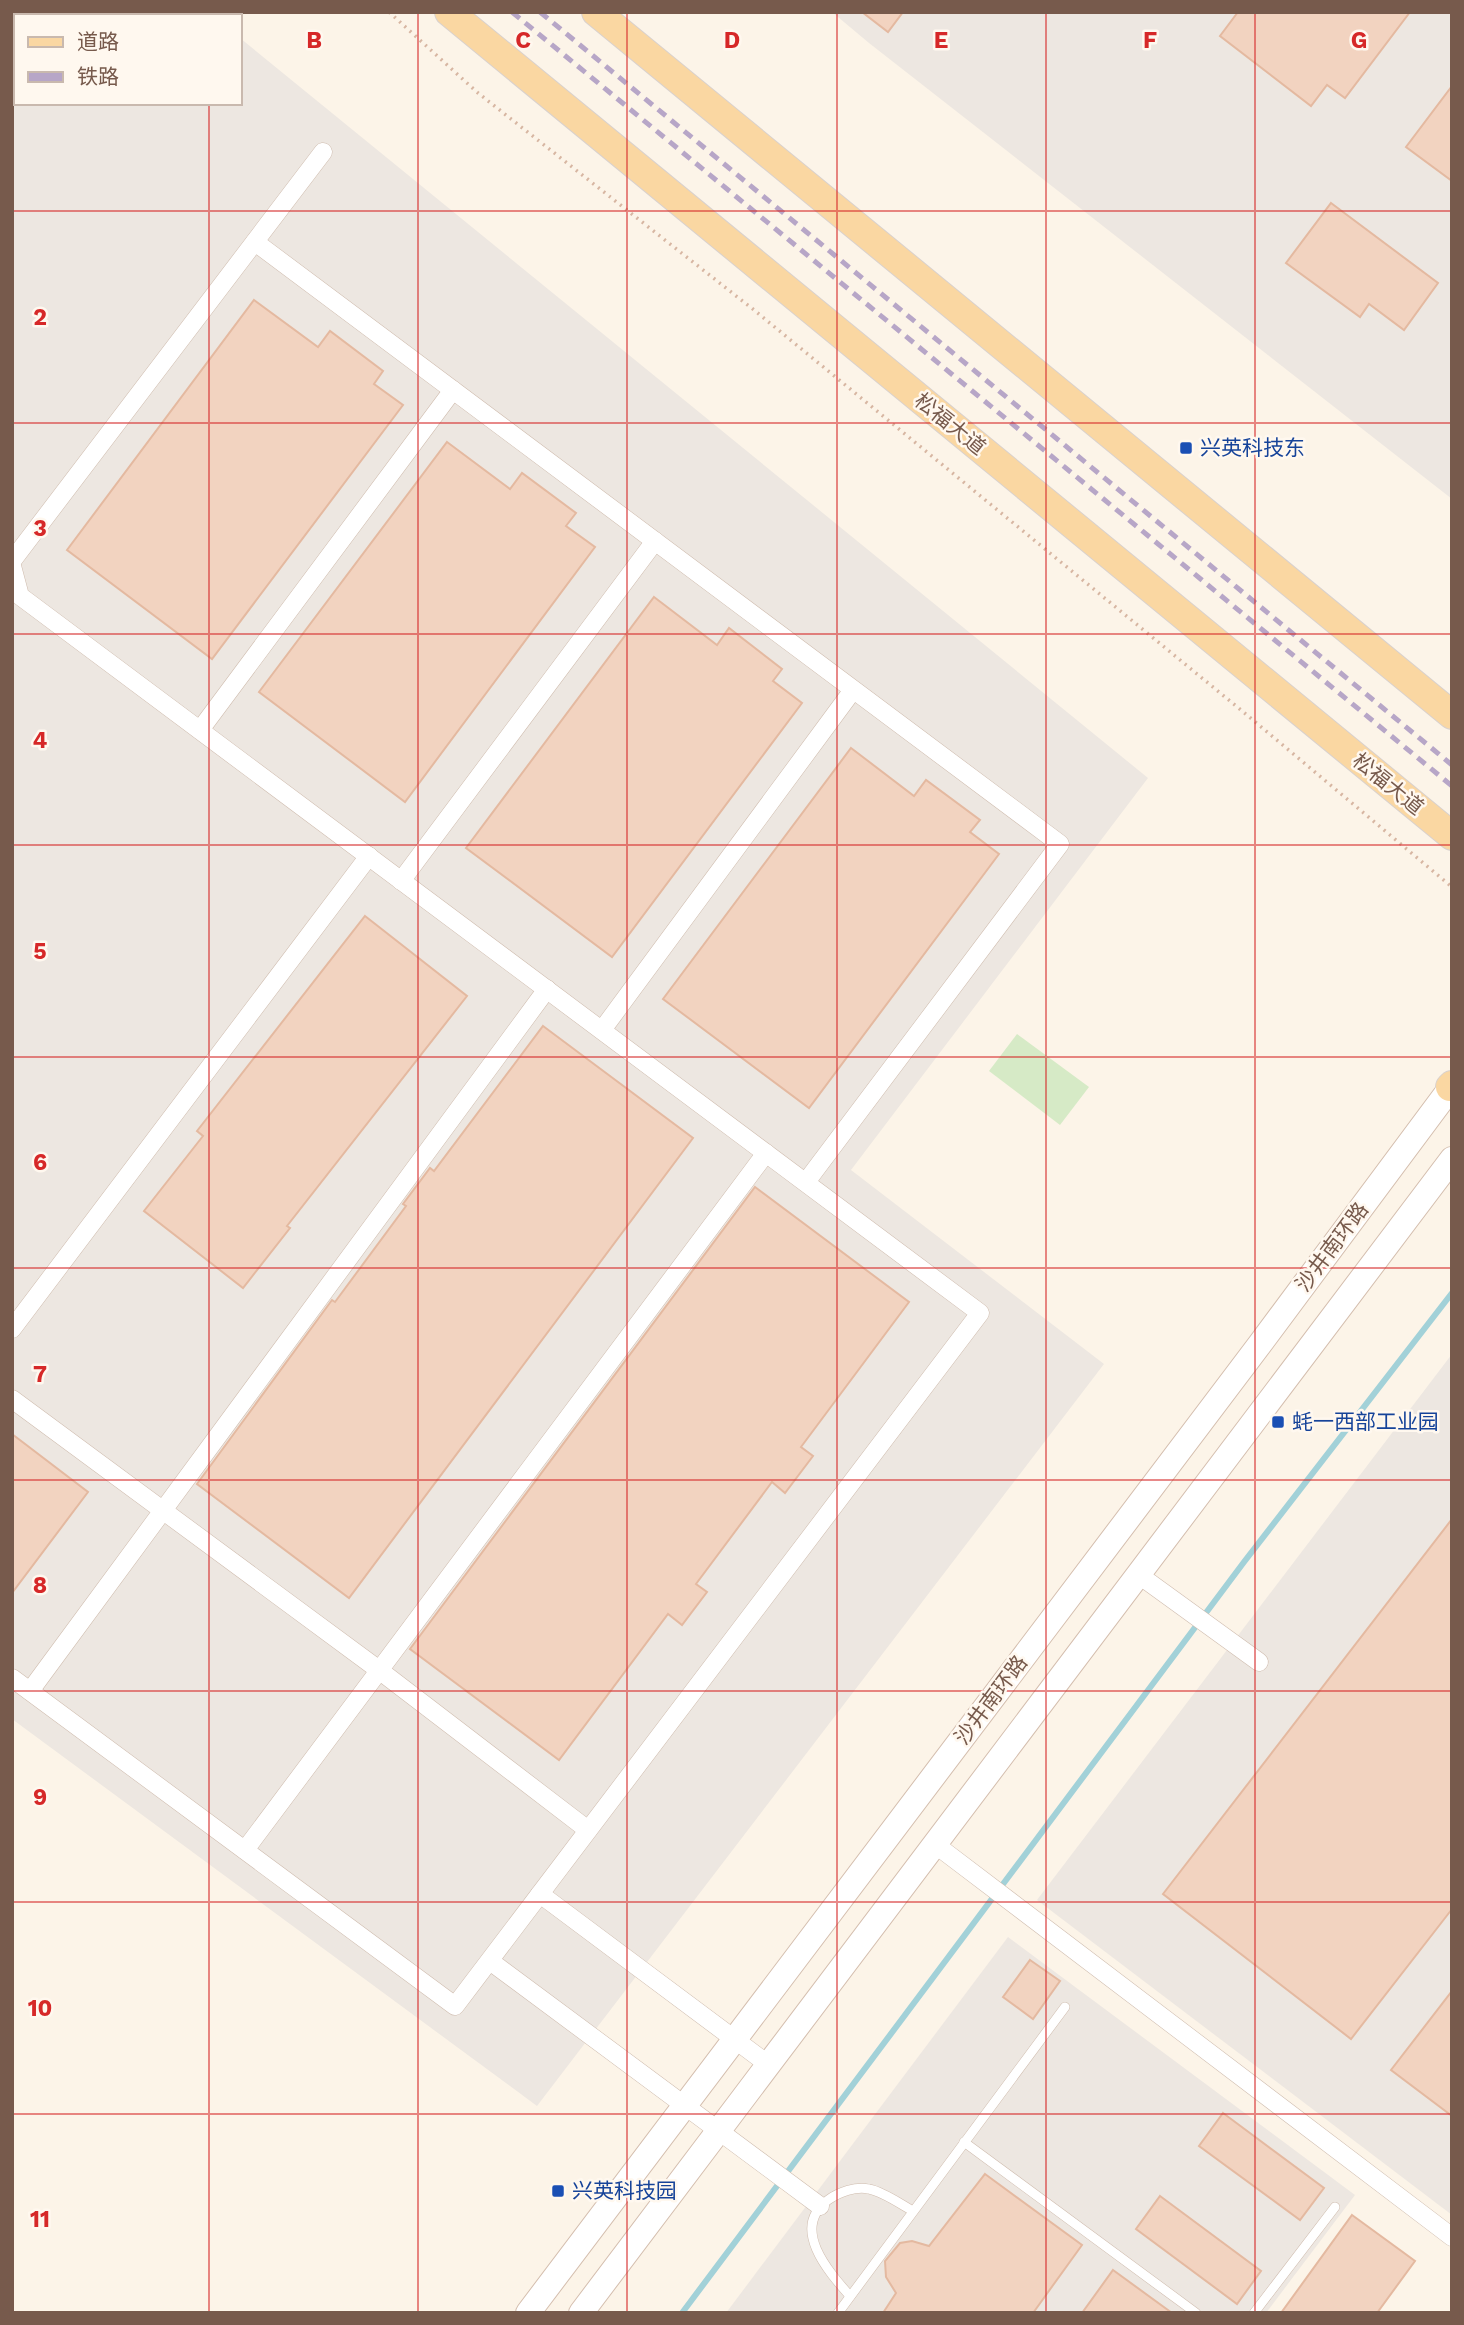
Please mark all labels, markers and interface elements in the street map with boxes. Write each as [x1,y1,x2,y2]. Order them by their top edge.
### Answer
legend [14,14,242,105]
text: B [306,27,322,54]
text: C [515,27,531,54]
text: D [724,27,740,54]
text: E [934,27,948,54]
text: F [1143,27,1157,54]
text: G [1351,27,1367,54]
text: 道路 [77,29,119,54]
text: 铁路 [77,64,119,89]
text: 2 [33,304,47,331]
street label: 松福大道 [910,387,991,460]
place label: 兴英科技东 [1200,435,1305,460]
marker: 兴英科技东 [1178,440,1194,456]
text: 3 [33,515,47,542]
text: 4 [33,727,48,754]
street label: 松福大道 [1348,747,1429,820]
text: 5 [33,938,47,965]
text: 6 [33,1149,47,1176]
street label: 沙井南环路 [1290,1197,1373,1296]
text: 7 [33,1361,47,1388]
place label: 蚝一西部工业园 [1292,1409,1439,1434]
marker: 蚝一西部工业园 [1270,1414,1286,1430]
text: 8 [33,1572,47,1599]
street label: 沙井南环路 [949,1650,1032,1749]
text: 9 [33,1784,47,1811]
text: 10 [28,1995,52,2022]
place label: 兴英科技园 [572,2178,677,2203]
marker: 兴英科技园 [550,2183,566,2199]
text: 11 [30,2206,50,2233]

